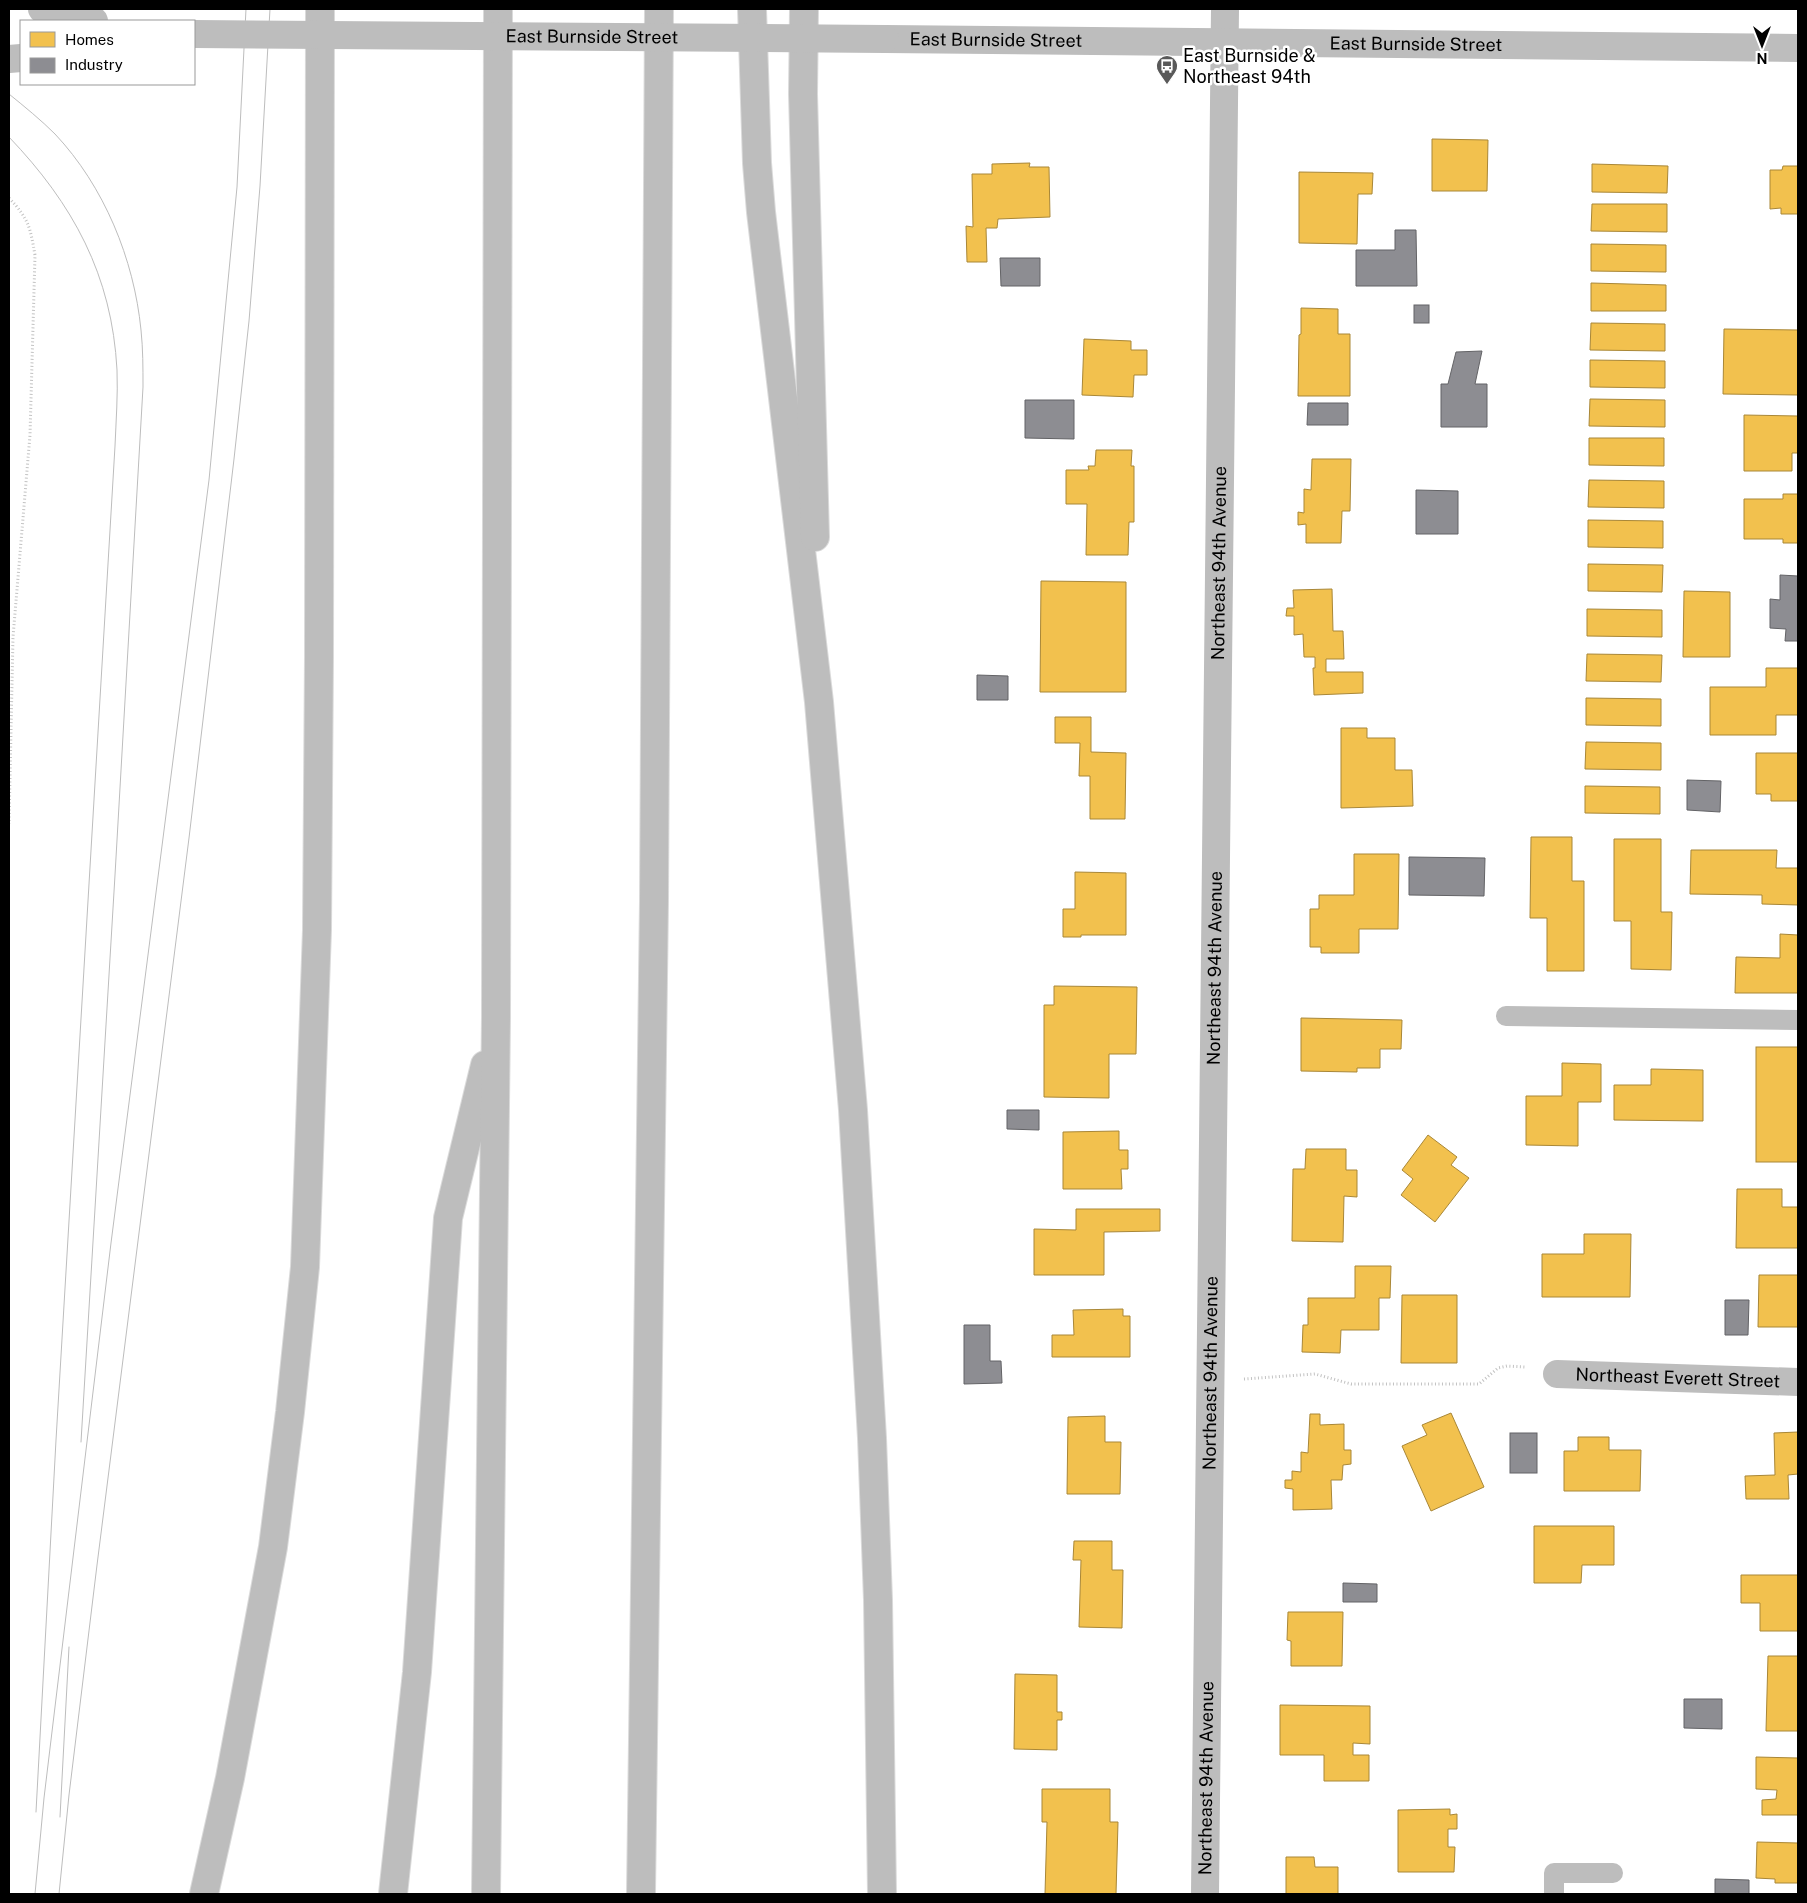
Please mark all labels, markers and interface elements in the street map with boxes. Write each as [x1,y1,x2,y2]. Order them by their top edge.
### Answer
legend [20,20,195,85]
north arrow [1737,20,1787,70]
street label: East Burnside Street [506,25,678,48]
street label: East Burnside Street [910,28,1082,51]
text: Homes [65,31,114,48]
street label: East Burnside Street [1330,32,1502,55]
place label: East Burnside & Northeast 94th [1183,45,1316,87]
text: N [1757,50,1767,66]
bus stop icon: East Burnside & Northeast 94th [1155,54,1179,85]
text: Industry [65,56,123,73]
street label: Northeast 94th Avenue [1207,466,1230,660]
street label: Northeast 94th Avenue [1203,871,1226,1065]
street label: Northeast 94th Avenue [1198,1276,1222,1470]
street label: Northeast Everett Street [1575,1364,1781,1391]
street label: Northeast 94th Avenue [1194,1681,1217,1875]

